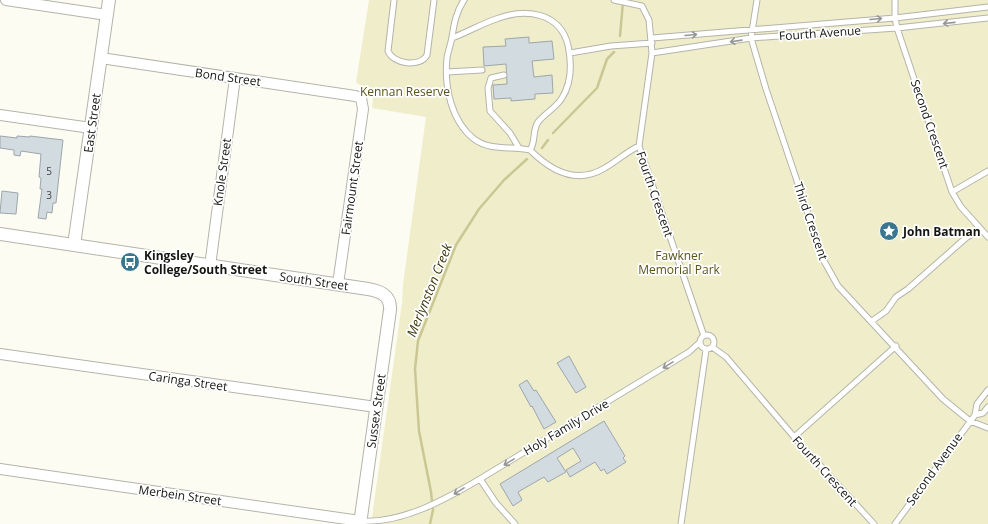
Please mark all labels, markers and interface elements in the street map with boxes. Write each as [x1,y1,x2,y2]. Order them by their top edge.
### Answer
one-way arrow [869,16,882,23]
one-way arrow [943,19,956,26]
street label: Fourth Avenue [778,22,862,44]
one-way arrow [684,31,697,38]
one-way arrow [730,37,743,45]
street label: Bond Street [194,64,262,90]
street label: Second Crescent [907,77,953,171]
park label: Kennan Reserve [360,83,450,100]
street label: East Street [79,92,105,154]
street label: Knole Street [209,137,235,207]
street label: Fairmount Street [337,140,367,236]
street label: Fourth Crescent [632,149,678,239]
house number: 5 [46,164,52,178]
street label: Third Crescent [790,180,832,262]
house number: 3 [46,188,52,202]
place icon: John Batman [878,220,900,242]
place label: John Batman [902,223,981,240]
water label: Merlynston Creek [402,240,456,339]
place label: Kingsley College/South Street [144,247,267,278]
park label: Fawkner Memorial Park [638,247,721,278]
bus stop icon: Kingsley College/South Street [119,251,141,273]
street label: South Street [278,268,350,294]
one-way arrow [662,361,673,370]
street label: Caringa Street [148,367,228,395]
street label: Sussex Street [362,373,390,449]
street label: Holy Family Drive [520,395,612,459]
street label: Second Avenue [902,429,966,509]
street label: Fourth Crescent [789,432,861,510]
one-way arrow [503,458,515,466]
street label: Merbein Street [137,481,223,509]
one-way arrow [453,488,465,496]

